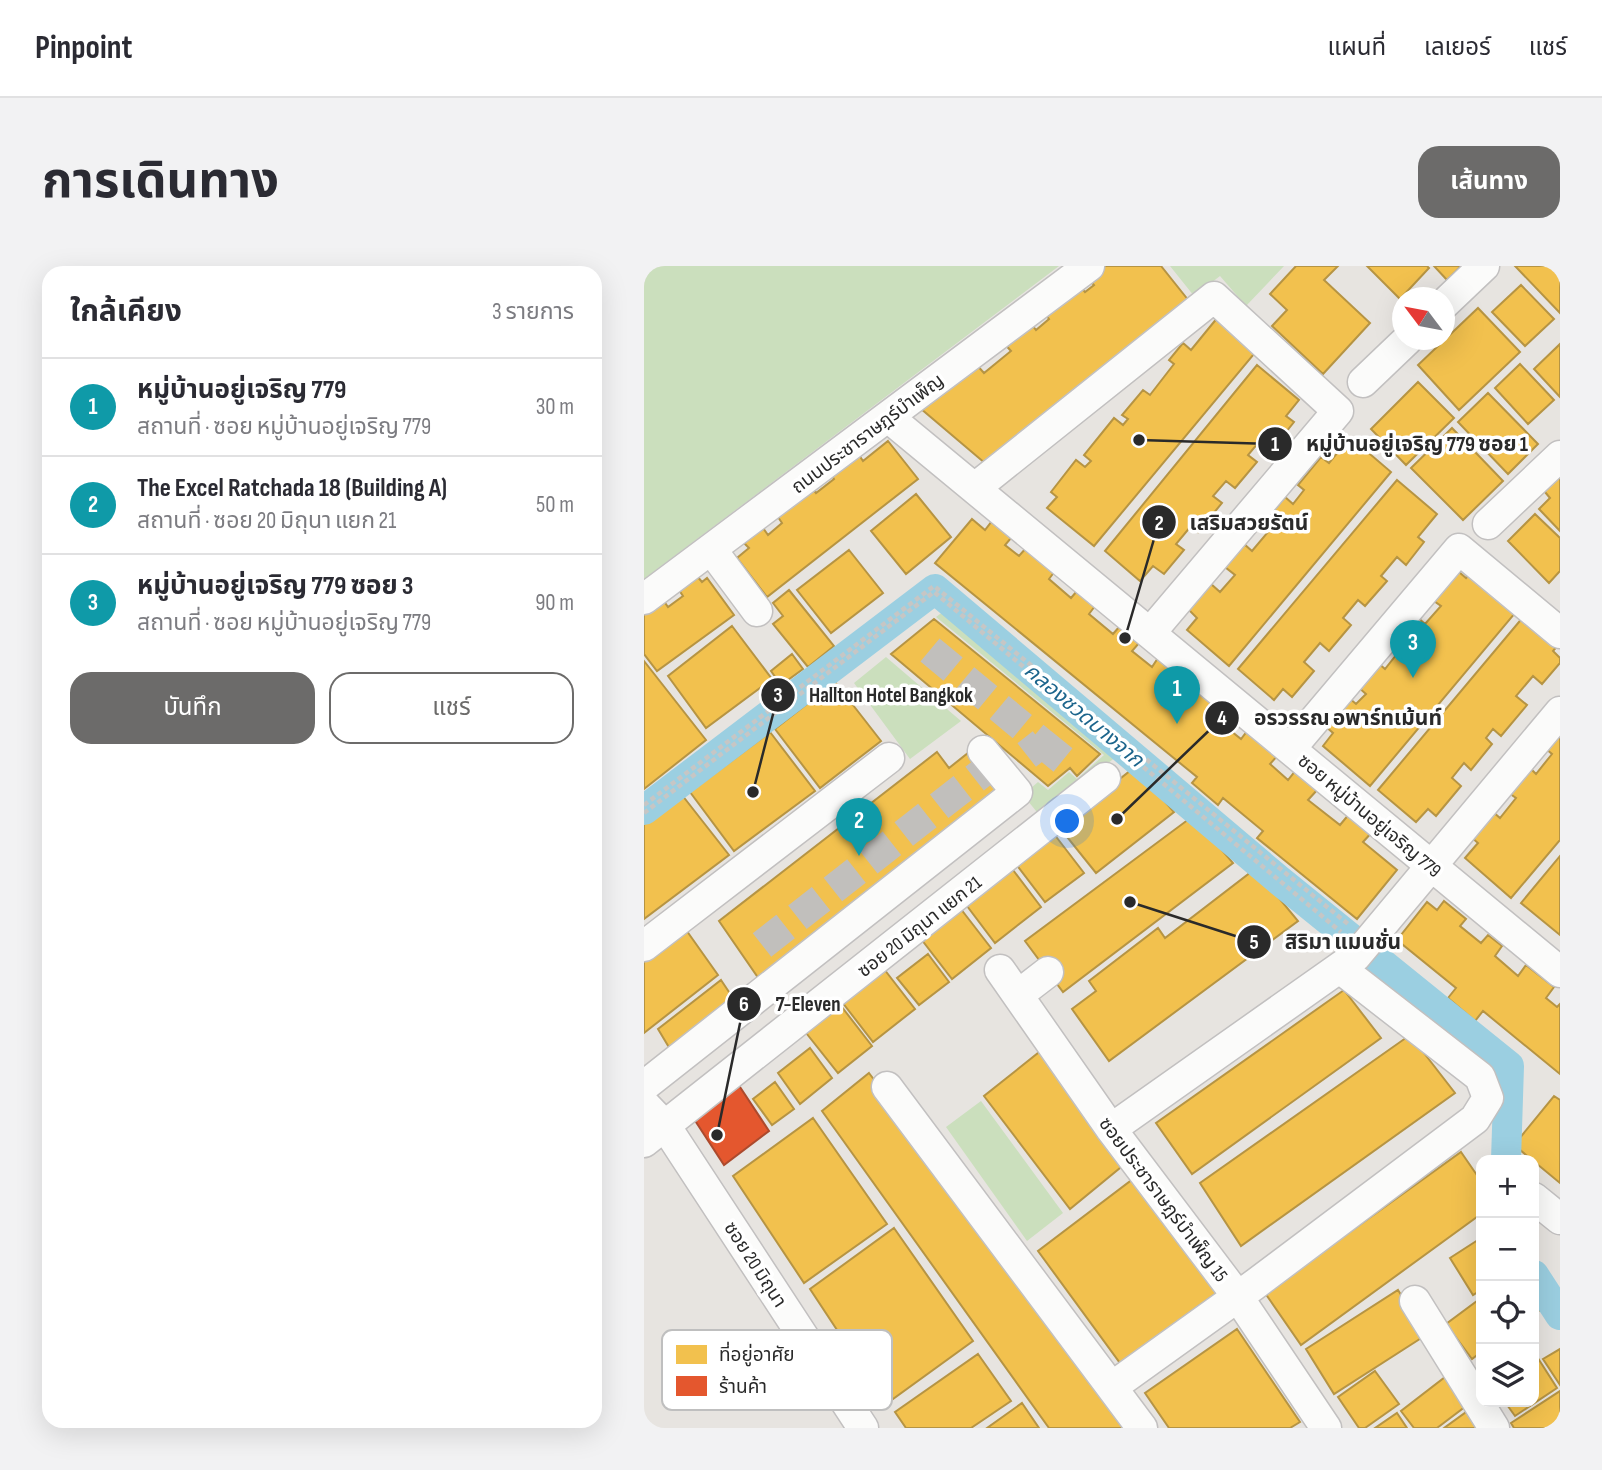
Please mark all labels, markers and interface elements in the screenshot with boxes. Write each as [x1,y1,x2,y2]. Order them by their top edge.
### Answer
text: Pinpoint [35,28,132,68]
text: แผนที่ [1328,33,1386,62]
text: เลเยอร์ [1424,33,1491,62]
text: แชร์ [1529,33,1567,62]
button: เส้นทาง [1418,146,1560,218]
text: การเดินทาง [42,153,279,212]
north arrow [1392,287,1455,350]
text: ใกล้เคียง [70,294,182,330]
text: 3 รายการ [492,298,574,326]
street label: ถนนประชาราษฎร์บำเพ็ญ [787,369,949,499]
text: หมู่บ้านอยู่เจริญ 779 [137,375,346,406]
text: 1 [88,393,98,421]
text: 30 m [536,393,574,421]
text: สถานที่ · ซอย หมู่บ้านอยู่เจริญ 779 [137,413,431,441]
callout: หมู่บ้านอยู่เจริญ 779 ซอย 1 [1257,423,1542,465]
text: 1 [1271,432,1279,457]
text: หมู่บ้านอยู่เจริญ 779 ซอย 1 [1306,432,1528,457]
text: The Excel Ratchada 18 (Building A) [137,473,447,504]
text: 2 [88,491,98,519]
text: 50 m [536,491,574,519]
callout: เสริมสวยรัตน์ [1141,501,1323,543]
text: สถานที่ · ซอย 20 มิถุนา แยก 21 [137,507,396,535]
text: 2 [1154,511,1164,536]
text: เสริมสวยรัตน์ [1190,511,1308,536]
text: หมู่บ้านอยู่เจริญ 779 ซอย 3 [137,571,413,602]
text: 3 [88,589,98,617]
text: 90 m [535,589,574,617]
text: สถานที่ · ซอย หมู่บ้านอยู่เจริญ 779 [137,609,431,637]
pin: 3 [1390,620,1436,678]
water label: คลองชวดบางจาก [1019,658,1149,773]
pin: 1 [1154,666,1200,724]
button: บันทึก [70,672,315,744]
button: แชร์ [329,672,574,744]
callout: Hallton Hotel Bangkok [760,674,987,716]
text: 3 [773,683,783,708]
text: Hallton Hotel Bangkok [809,683,973,708]
callout: อรวรรณ อพาร์ทเม้นท์ [1205,697,1456,739]
text: 4 [1217,706,1227,731]
text: อรวรรณ อพาร์ทเม้นท์ [1254,706,1442,731]
street label: ซอย หมู่บ้านอยู่เจริญ 779 [1293,749,1446,883]
pin: 2 [836,798,882,856]
your location [1050,804,1084,838]
street label: ซอย 20 มิถุนา แยก 21 [853,871,987,983]
callout: สิริมา แมนชั่น [1236,921,1415,963]
text: สิริมา แมนชั่น [1285,928,1401,955]
text: 5 [1249,930,1259,955]
callout: 7-Eleven [727,983,855,1025]
text: 6 [739,992,749,1017]
text: 7-Eleven [775,992,841,1017]
street label: ซอยประชาราษฎร์บำเพ็ญ 15 [1093,1113,1232,1287]
map controls [1476,1155,1539,1407]
button: + [1476,1155,1539,1218]
street label: ซอย 20 มิถุนา [719,1218,791,1312]
button: − [1476,1218,1539,1281]
button: locate [1476,1281,1539,1344]
legend [662,1330,892,1410]
text: ที่อยู่อาศัย [719,1341,795,1367]
button: layers [1476,1344,1539,1407]
text: ร้านค้า [719,1375,767,1399]

